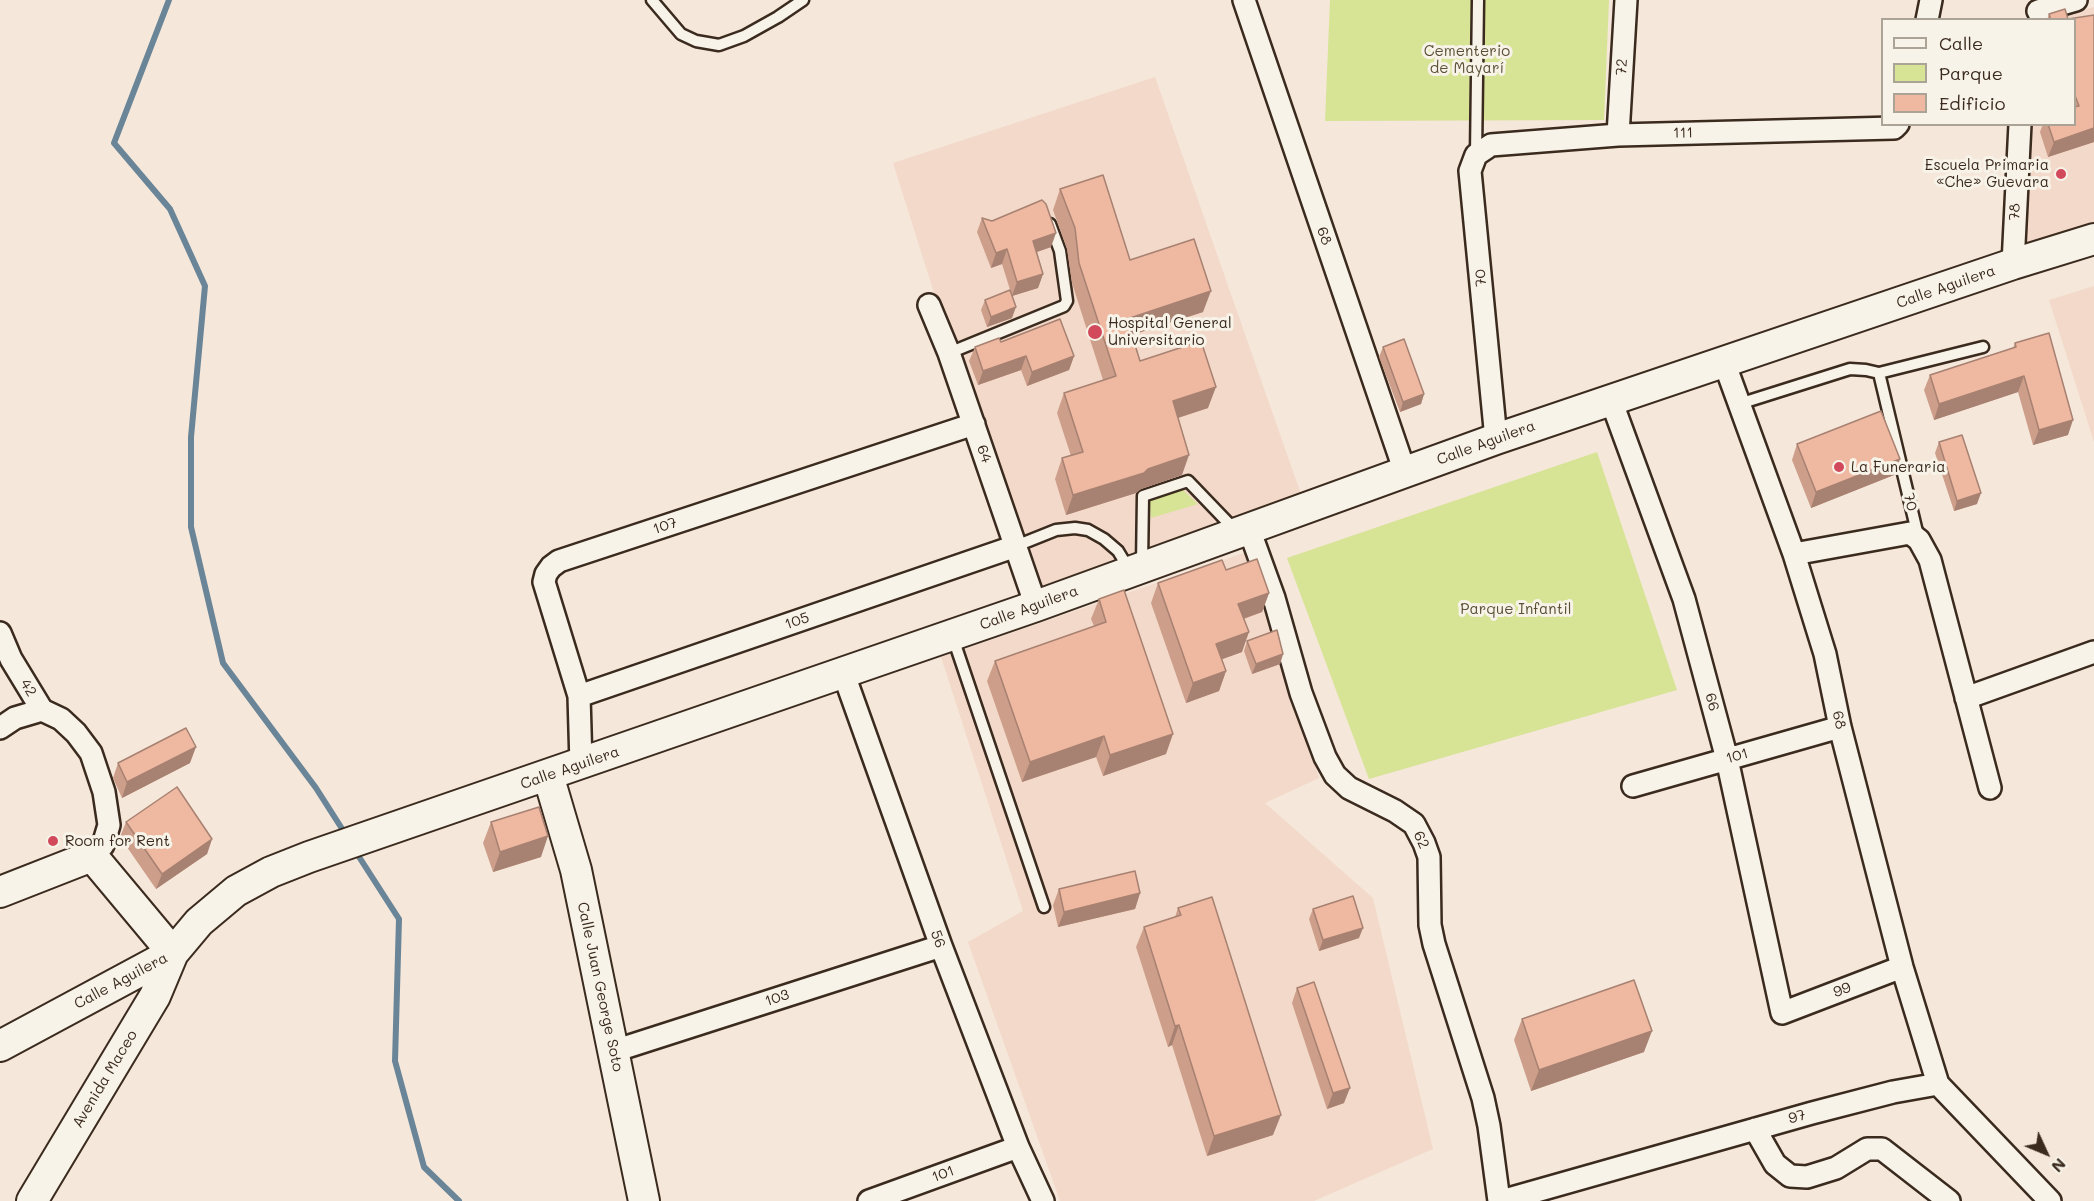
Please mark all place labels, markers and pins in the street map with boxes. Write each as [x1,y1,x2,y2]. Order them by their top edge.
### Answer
place label: Escuela Primaria «Che» Guevara [1925,156,2049,191]
marker: Escuela Primaria «Che» Guevara [2054,167,2068,181]
place label: Hospital General Universitario [1108,314,1232,349]
marker: Hospital General Universitario [1086,323,1104,341]
place label: La Funeraria [1851,458,1946,476]
marker: La Funeraria [1832,460,1846,474]
place label: Room for Rent [65,832,170,850]
marker: Room for Rent [46,834,60,848]

